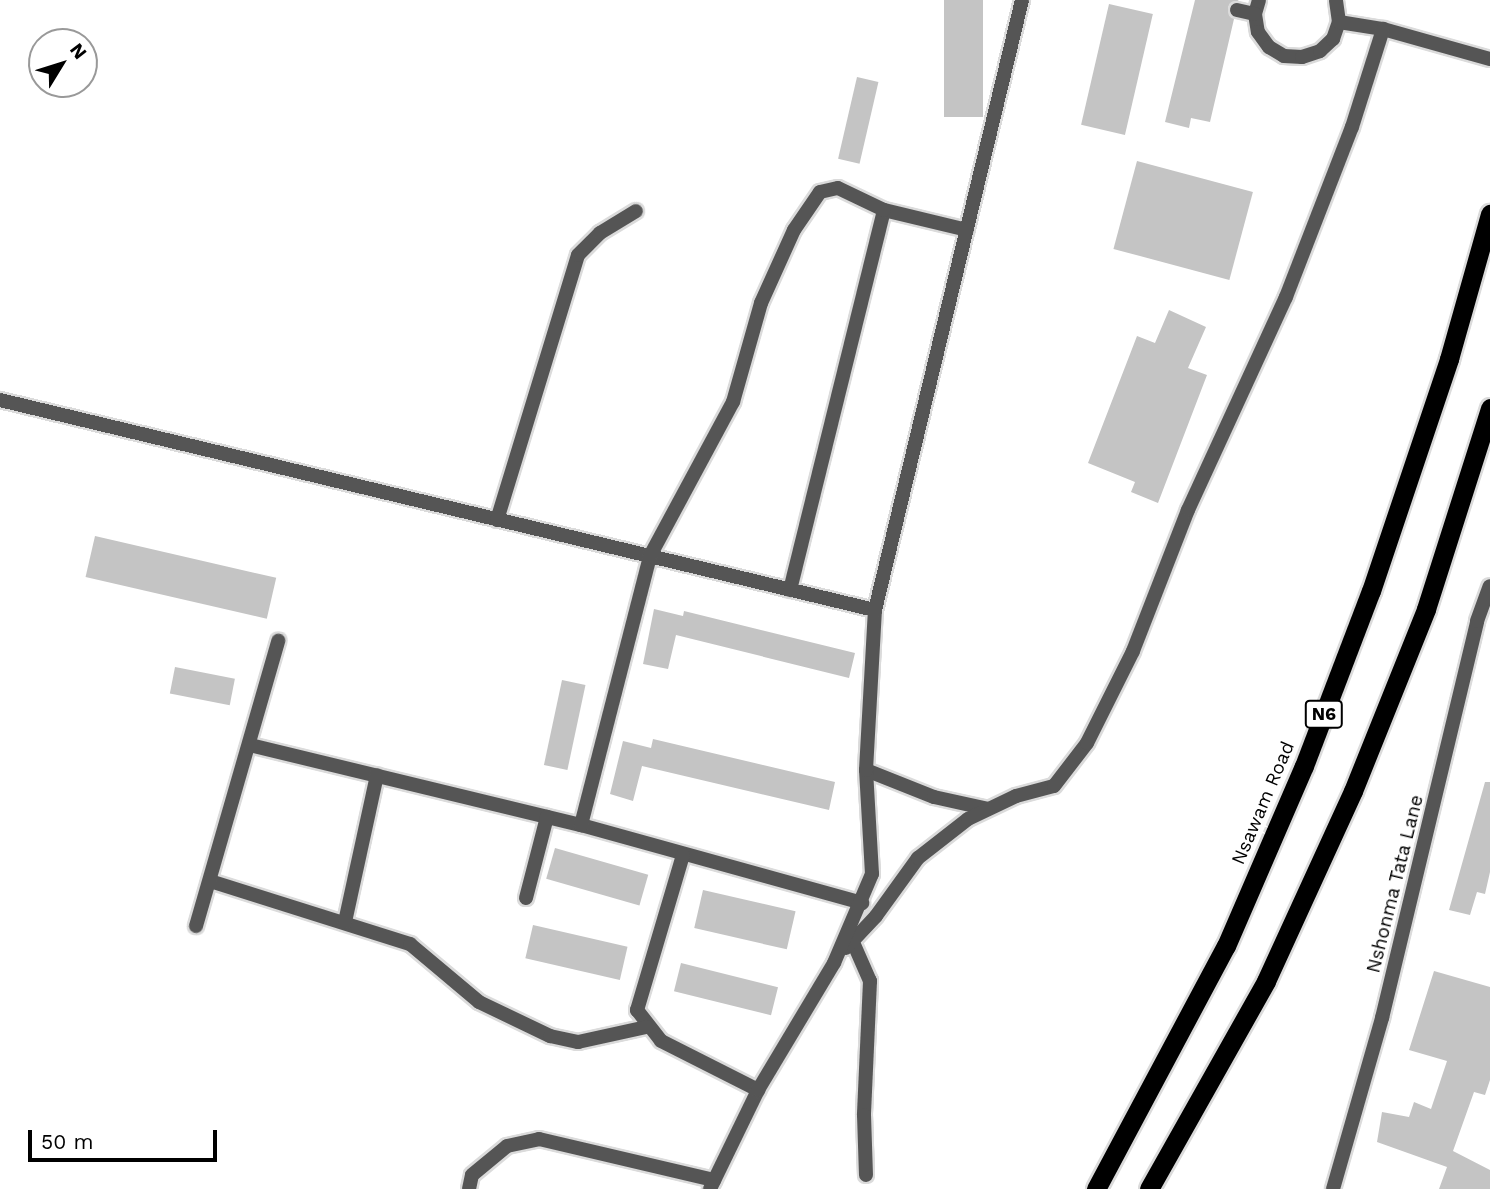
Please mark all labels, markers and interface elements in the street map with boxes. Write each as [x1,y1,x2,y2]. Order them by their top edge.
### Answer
north arrow [28,28,98,98]
text: N [65,38,92,64]
road number: N6 [1305,700,1343,728]
street label: Nsawam Road [1227,738,1299,868]
street label: Nshonma Tata Lane [1362,792,1428,976]
scale bar [32,1116,220,1160]
text: 50 m [41,1129,93,1154]

